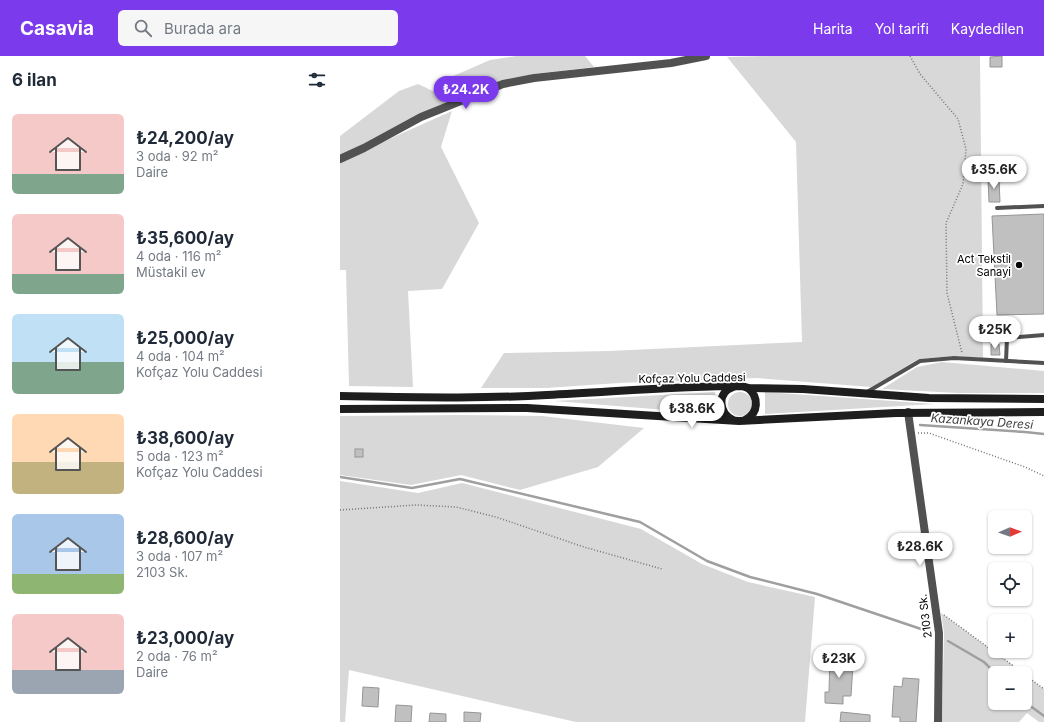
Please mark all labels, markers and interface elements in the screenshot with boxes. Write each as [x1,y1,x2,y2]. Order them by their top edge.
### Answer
search box [118,10,398,46]
text: Casavia [20,17,94,40]
icon: search [132,17,154,39]
text: Burada ara [164,19,241,38]
text: Harita [813,20,853,37]
text: Yol tarifi [875,20,929,37]
text: Kaydedilen [951,20,1024,37]
icon: filters [306,69,328,91]
text: 6 ilan [12,70,57,90]
pin: ₺24.2K [433,76,499,110]
text: ₺24.2K [443,81,489,97]
text: ₺24,200/ay [136,128,234,148]
icon: home [44,130,92,178]
text: 3 oda · 92 m² [136,148,219,164]
pin: ₺35.6K [961,156,1027,190]
text: ₺35.6K [971,161,1017,177]
text: Daire [136,164,168,180]
text: ₺35,600/ay [136,228,234,248]
icon: home [44,230,92,278]
text: 4 oda · 116 m² [136,248,222,264]
place label: Act Tekstil Sanayi [957,252,1011,279]
marker: Act Tekstil Sanayi [1014,260,1024,270]
text: Müstakil ev [136,264,206,280]
pin: ₺25K [971,316,1019,350]
text: ₺25K [978,321,1012,337]
text: ₺25,000/ay [136,328,234,348]
icon: home [44,330,92,378]
text: 4 oda · 104 m² [136,348,225,364]
text: Kofçaz Yolu Caddesi [136,364,263,380]
street label: Kofçaz Yolu Caddesi [638,370,746,386]
pin: ₺38.6K [659,395,725,429]
text: ₺38.6K [669,400,715,416]
water label: Kazankaya Deresi [930,410,1035,432]
text: ₺38,600/ay [136,428,234,448]
icon: home [44,430,92,478]
text: 5 oda · 123 m² [136,448,224,464]
text: Kofçaz Yolu Caddesi [136,464,263,480]
north arrow [988,510,1032,554]
map controls [988,510,1032,710]
text: ₺28,600/ay [136,528,234,548]
icon: home [44,530,92,578]
pin: ₺28.6K [887,533,953,567]
text: ₺28.6K [897,538,943,554]
text: 3 oda · 107 m² [136,548,223,564]
button: locate [988,562,1032,606]
text: 2103 Sk. [136,564,188,580]
street label: 2103 Sk. [915,593,935,639]
button: + [988,614,1032,658]
text: ₺23,000/ay [136,628,234,648]
icon: home [44,630,92,678]
pin: ₺23K [815,645,863,679]
text: 2 oda · 76 m² [136,648,218,664]
text: ₺23K [822,650,856,666]
text: Daire [136,664,168,680]
button: − [988,666,1032,710]

